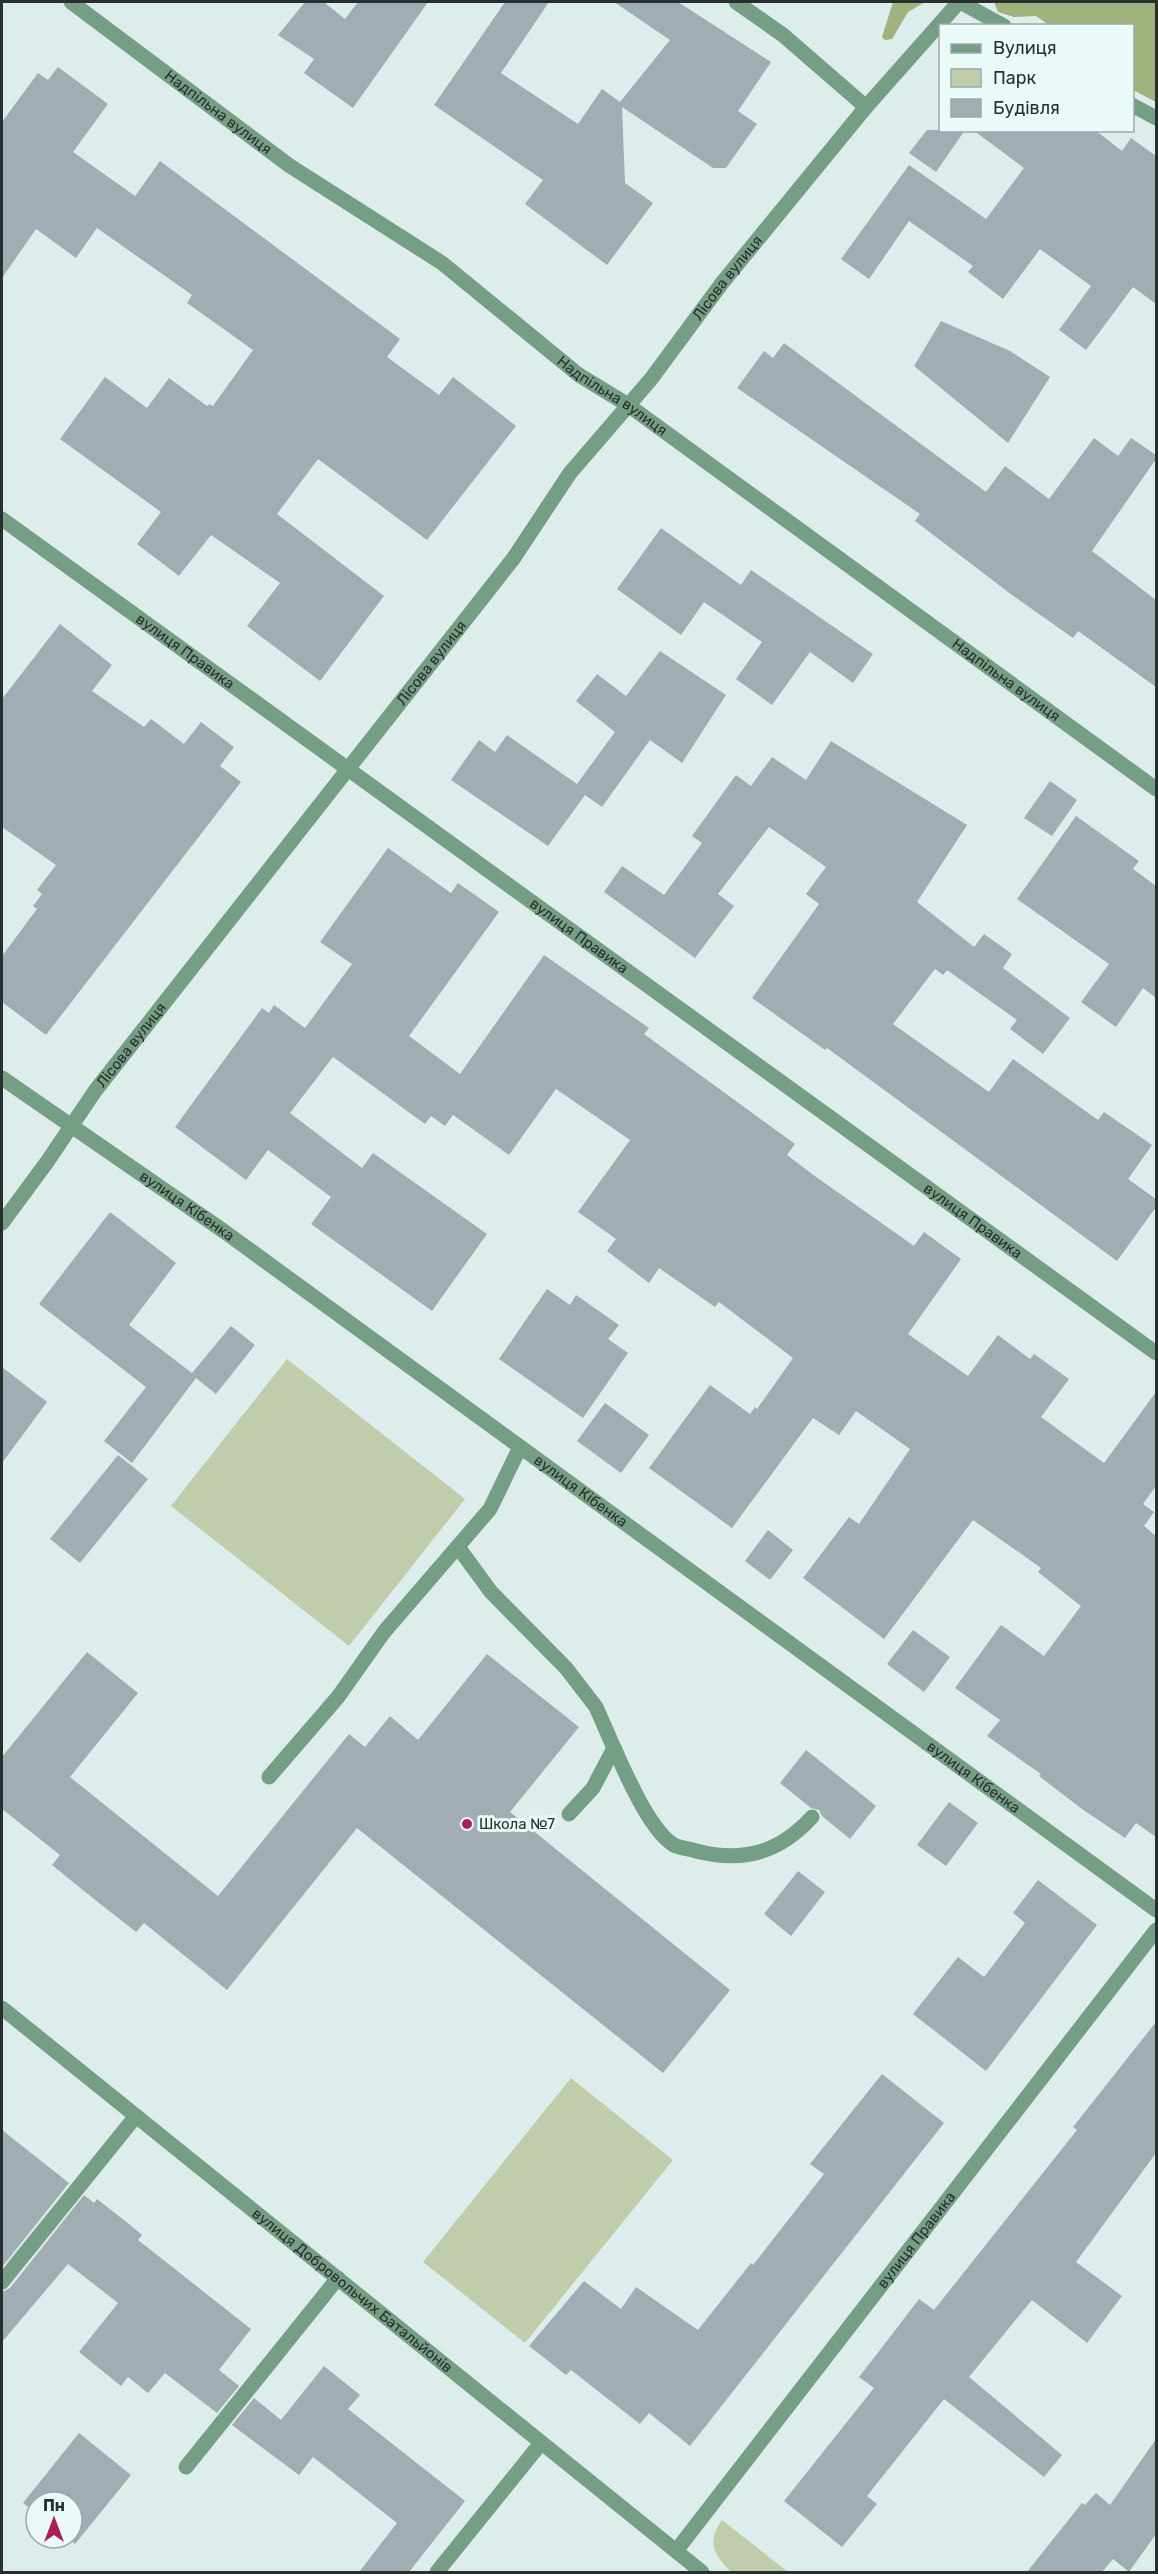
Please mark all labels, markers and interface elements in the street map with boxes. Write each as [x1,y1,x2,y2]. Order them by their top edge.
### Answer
legend [939,24,1134,132]
text: Вулиця [993,37,1057,59]
street label: Надпільна вулиця [161,66,275,158]
text: Парк [993,67,1037,89]
text: Будівля [993,97,1060,119]
street label: Лісова вулиця [688,232,766,324]
street label: Надпільна вулиця [554,352,671,440]
street label: вулиця Правика [132,610,238,693]
street label: Лісова вулиця [393,617,470,709]
street label: Надпільна вулиця [949,635,1064,725]
street label: вулиця Правика [526,894,632,978]
street label: Лісова вулиця [92,999,170,1091]
street label: вулиця Кібенка [136,1167,238,1245]
street label: вулиця Правика [920,1179,1026,1262]
street label: вулиця Кібенка [530,1451,631,1531]
street label: вулиця Кібенка [923,1737,1024,1817]
place label: Школа №7 [479,1815,555,1833]
marker: Школа №7 [460,1817,474,1831]
street label: вулиця Правика [873,2188,959,2292]
street label: вулиця Добровольчих Батальйонів [249,2204,456,2376]
north arrow [24,2490,84,2550]
text: Пн [43,2496,65,2515]

